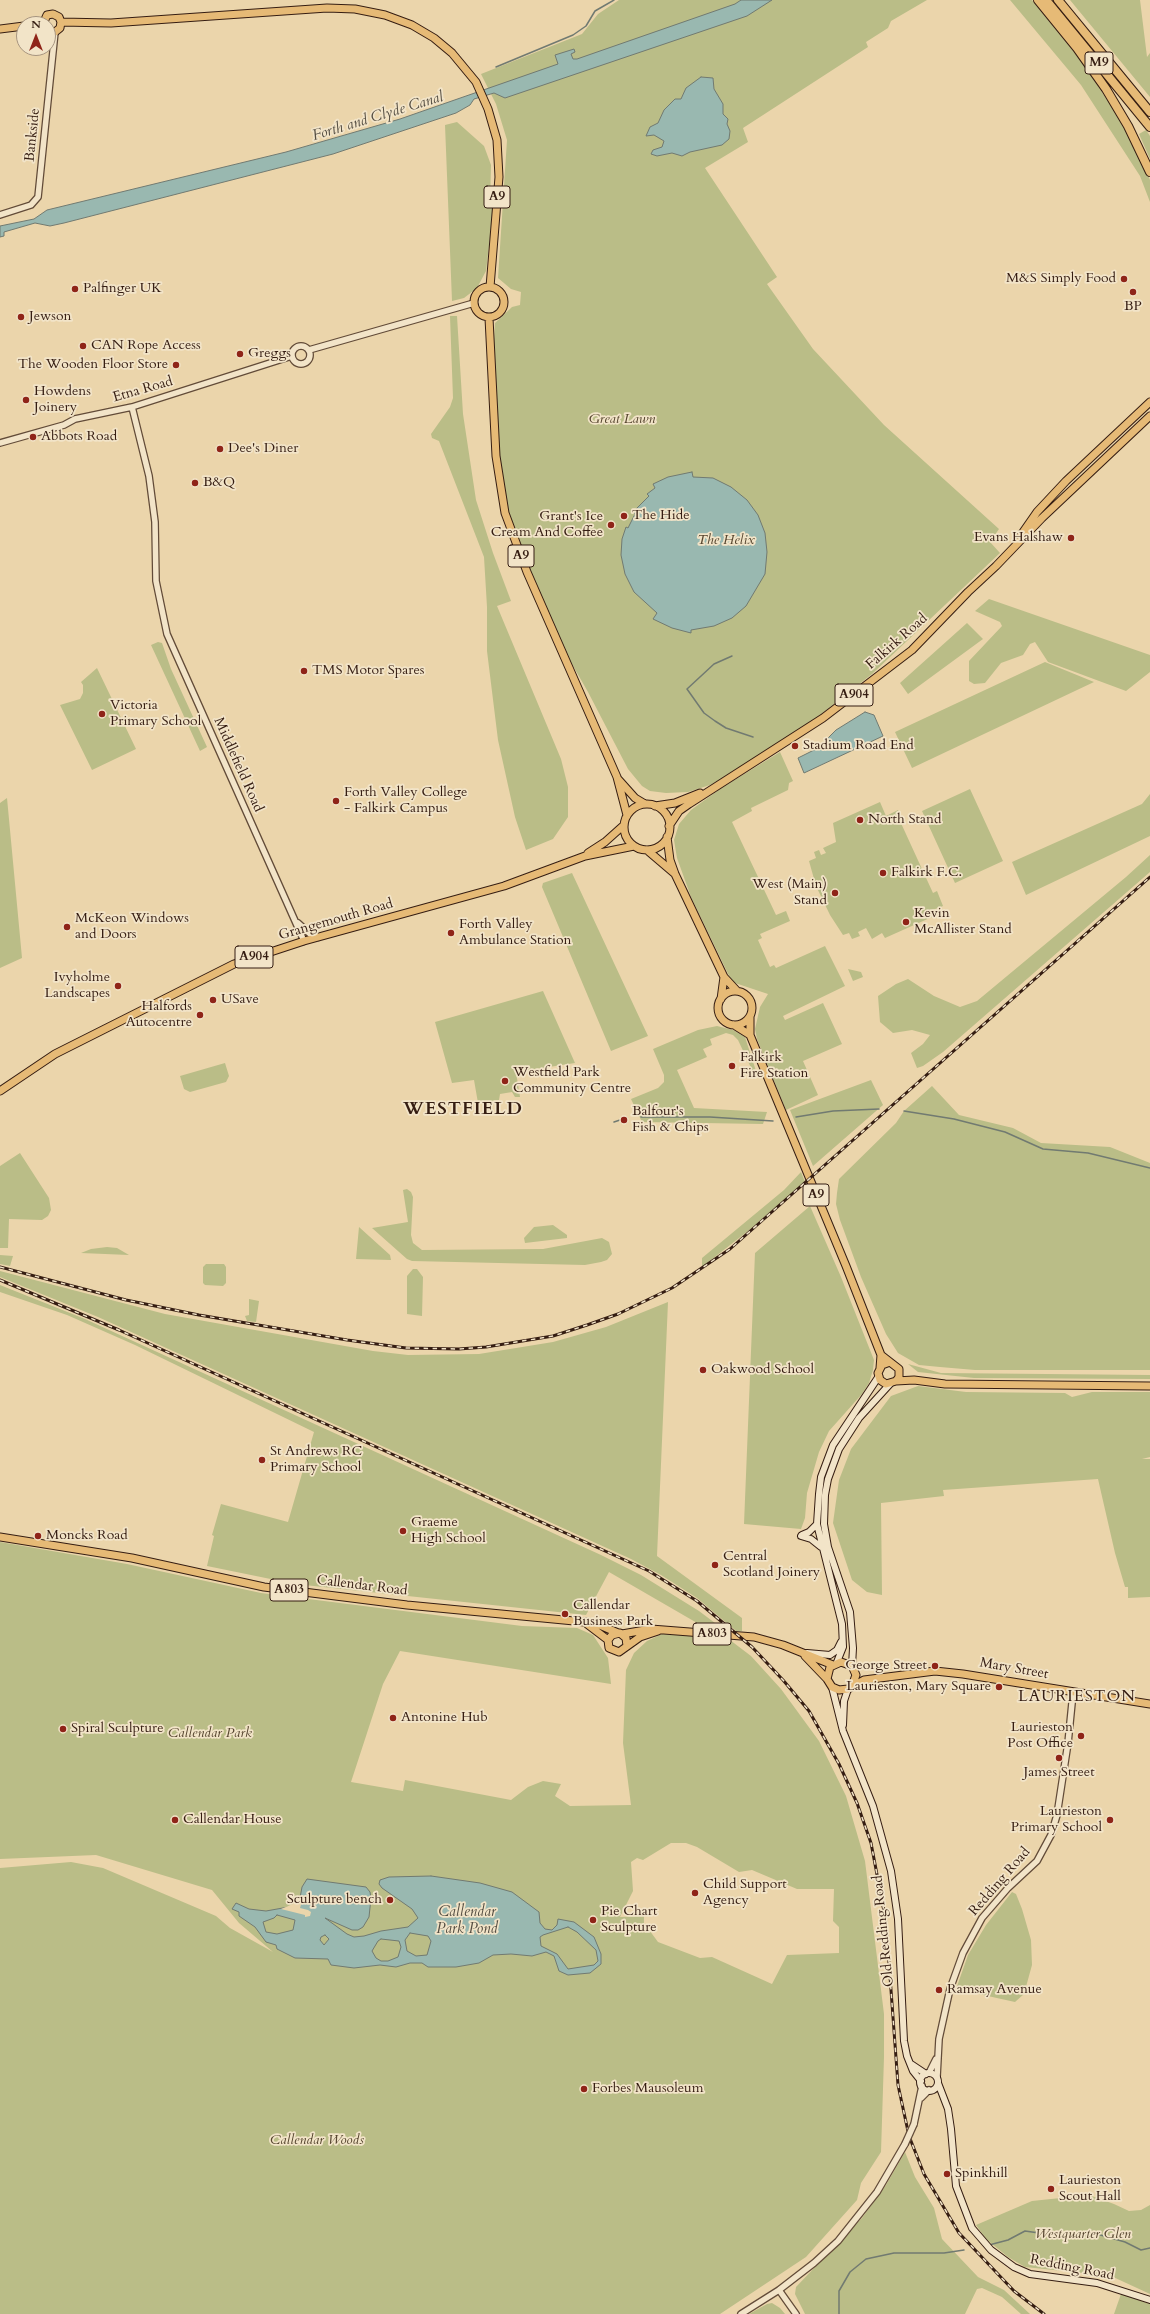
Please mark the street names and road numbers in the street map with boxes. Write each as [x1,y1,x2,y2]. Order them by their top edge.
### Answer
road number: M9 [1085,52,1113,74]
street label: Bankside [22,108,44,162]
road number: A9 [484,186,510,208]
street label: Etna Road [111,373,175,407]
road number: A9 [508,545,534,567]
street label: Falkirk Road [863,611,931,673]
road number: A904 [835,684,873,706]
street label: Middlefield Road [210,715,266,815]
street label: Grangemouth Road [277,896,395,944]
road number: A904 [235,946,273,968]
road number: A9 [803,1184,829,1206]
street label: Callendar Road [316,1572,408,1600]
road number: A803 [270,1579,308,1601]
road number: A803 [693,1623,731,1645]
street label: Mary Street [978,1655,1050,1683]
street label: Redding Road [966,1844,1034,1920]
street label: Old Redding Road [870,1874,898,1988]
street label: Redding Road [1029,2252,1115,2284]

